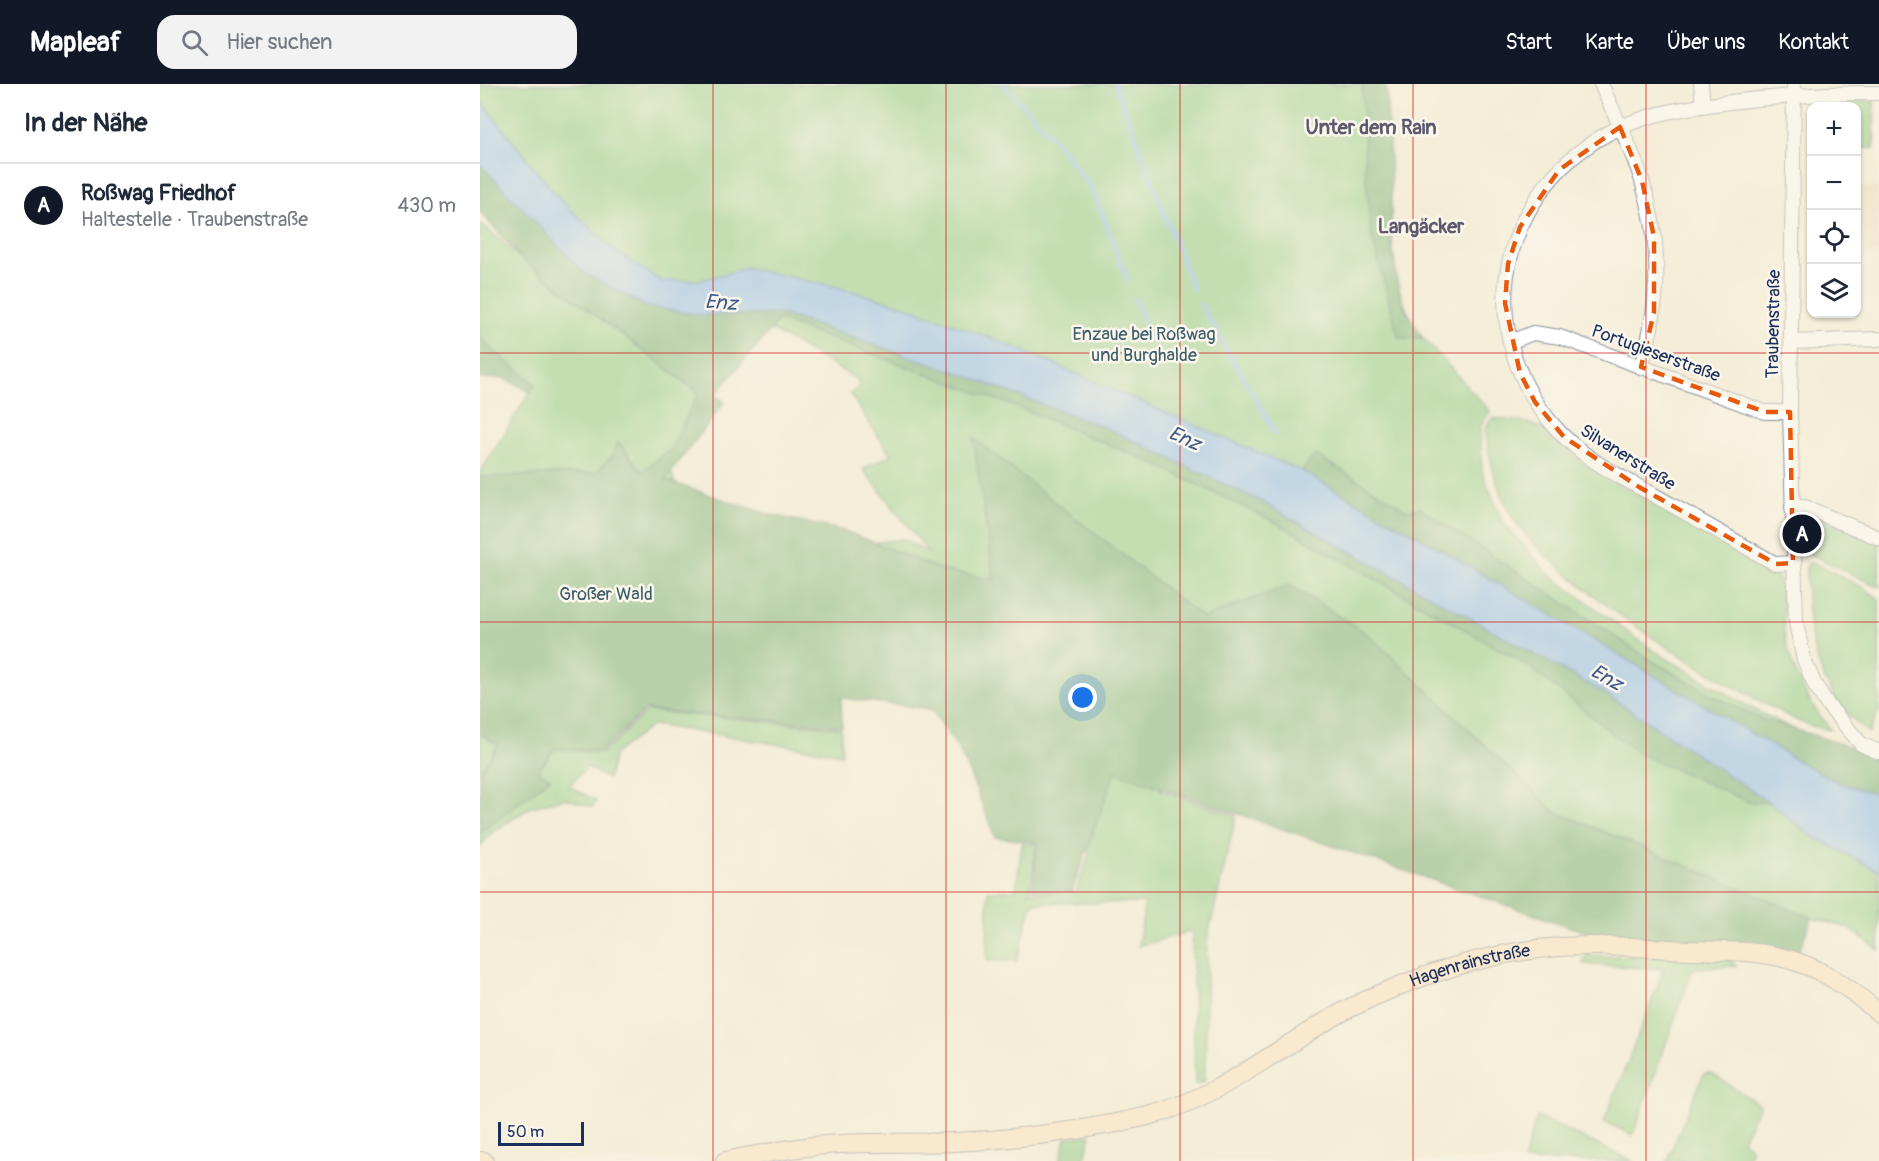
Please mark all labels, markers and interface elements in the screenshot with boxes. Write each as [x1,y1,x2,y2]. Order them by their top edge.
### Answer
search box [157,15,577,69]
text: Mapleaf [30,25,121,60]
icon: search [178,26,211,59]
text: Hier suchen [226,28,332,56]
text: Start [1506,29,1552,56]
text: Karte [1585,29,1634,56]
text: Über uns [1667,29,1745,56]
text: Kontakt [1778,29,1849,56]
map controls [1807,102,1861,318]
button: + [1807,102,1861,156]
text: In der Nähe [24,107,147,139]
district label: Unter dem Rain [1305,115,1437,140]
button: − [1807,156,1861,210]
text: Roßwag Friedhof [81,179,236,207]
text: A [37,193,50,218]
text: 430 m [397,193,456,218]
text: Haltestelle · Traubenstraße [81,207,308,232]
button: locate [1807,210,1861,264]
district label: Langäcker [1378,214,1465,239]
button: layers [1807,264,1861,318]
street label: Traubenstraße [1761,269,1786,379]
water label: Enz [704,289,740,316]
street label: Portugieserstraße [1588,319,1724,388]
park label: Enzaue bei Roßwag und Burghalde [1072,323,1216,367]
street label: Silvanerstraße [1576,419,1680,496]
water label: Enz [1165,421,1207,457]
pin: A [1782,512,1822,556]
park label: Großer Wald [559,583,653,606]
water label: Enz [1587,659,1629,698]
your location [1068,683,1097,712]
street label: Hagenrainstraße [1406,939,1532,993]
scale bar [498,1119,584,1146]
text: 50 m [507,1122,544,1142]

